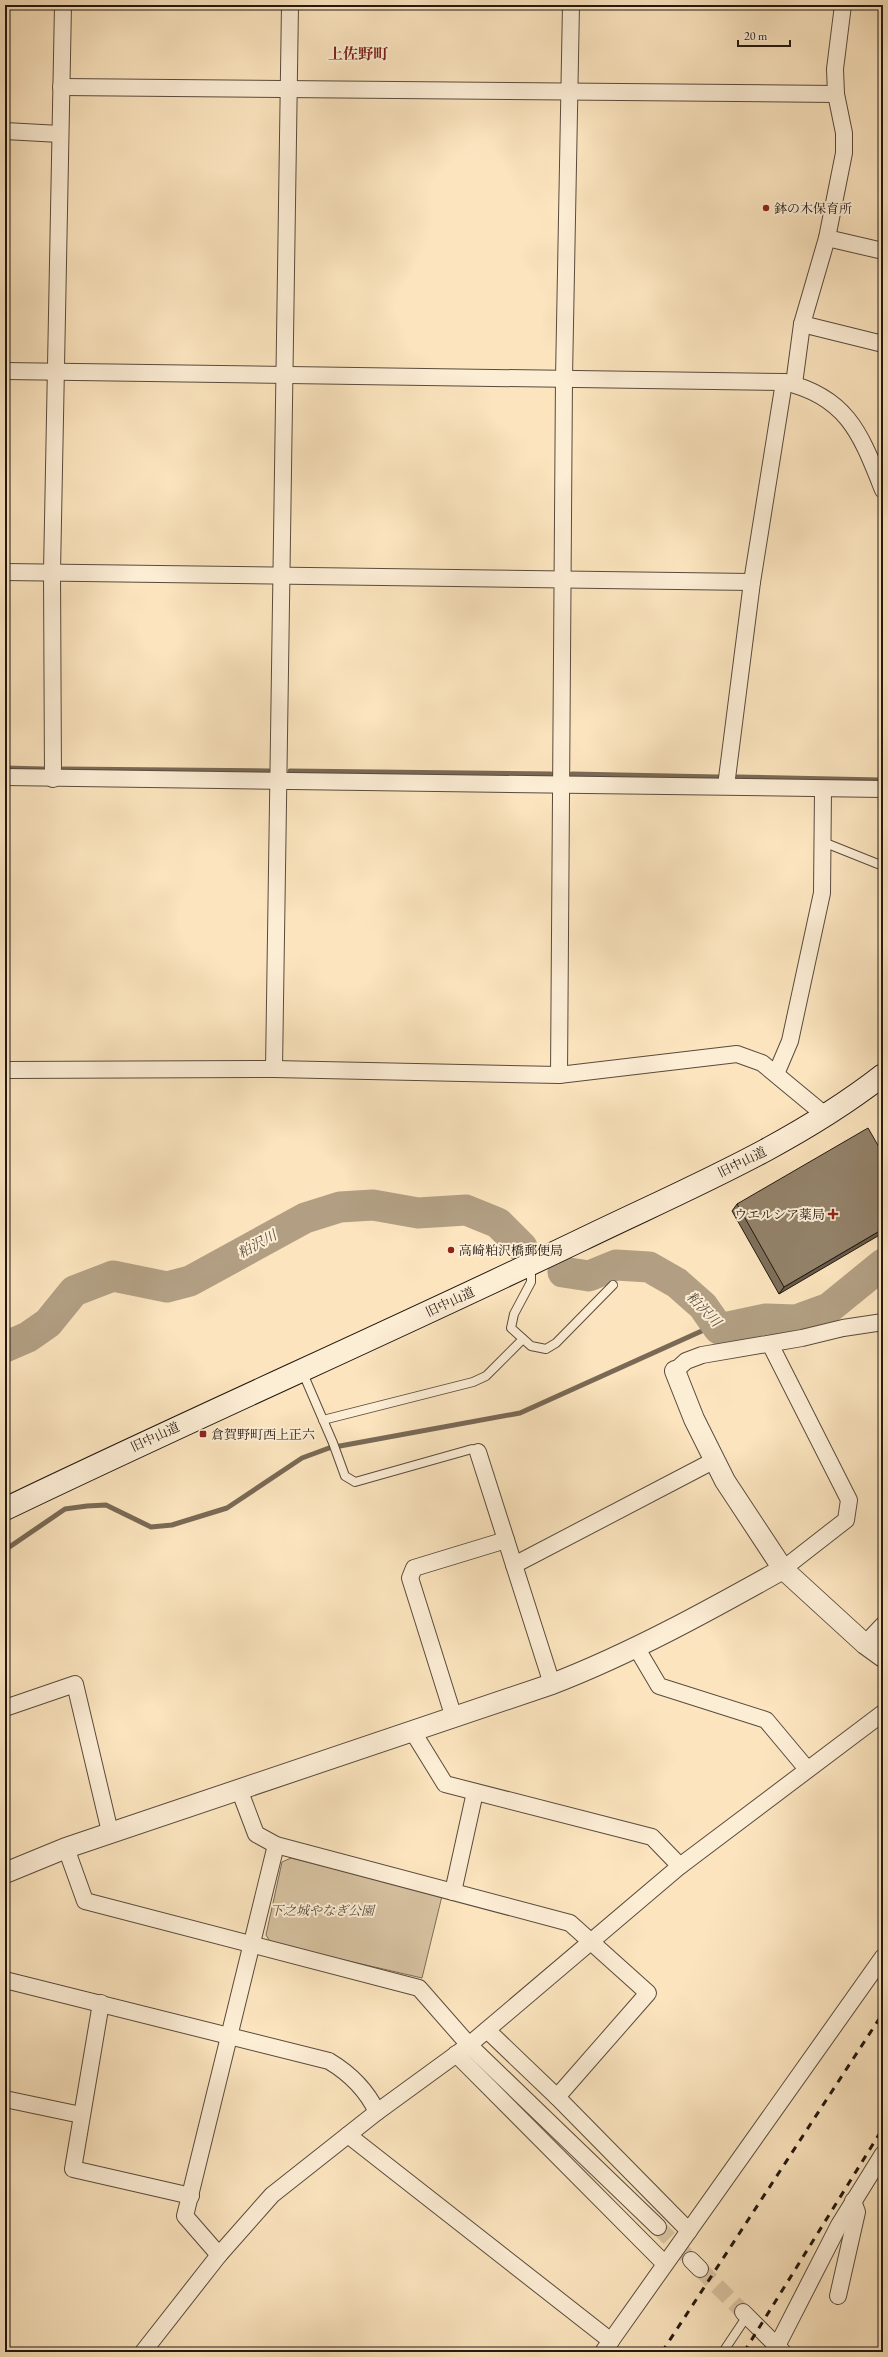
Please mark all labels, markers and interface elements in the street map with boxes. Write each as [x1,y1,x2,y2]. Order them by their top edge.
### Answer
scale bar [738,22,790,48]
text: 20 m [744,28,768,44]
district label: 上佐野町 [328,44,388,63]
place label: 鉢の木保育所 [774,200,852,217]
marker: 鉢の木保育所 [761,203,771,213]
street label: 旧中山道 [715,1143,769,1181]
place label: ウエルシア薬局 [734,1206,825,1223]
marker: ウエルシア薬局 [828,1209,838,1219]
water label: 粕沢川 [234,1225,281,1262]
place label: 高崎粕沢橋郵便局 [459,1242,563,1259]
marker: 高崎粕沢橋郵便局 [446,1245,456,1255]
street label: 旧中山道 [423,1283,477,1321]
water label: 粕沢川 [683,1288,726,1332]
street label: 旧中山道 [128,1418,182,1456]
place label: 倉賀野町西上正六 [211,1426,315,1443]
marker: 倉賀野町西上正六 [198,1429,208,1439]
park label: 下之城やなぎ公園 [270,1902,376,1919]

